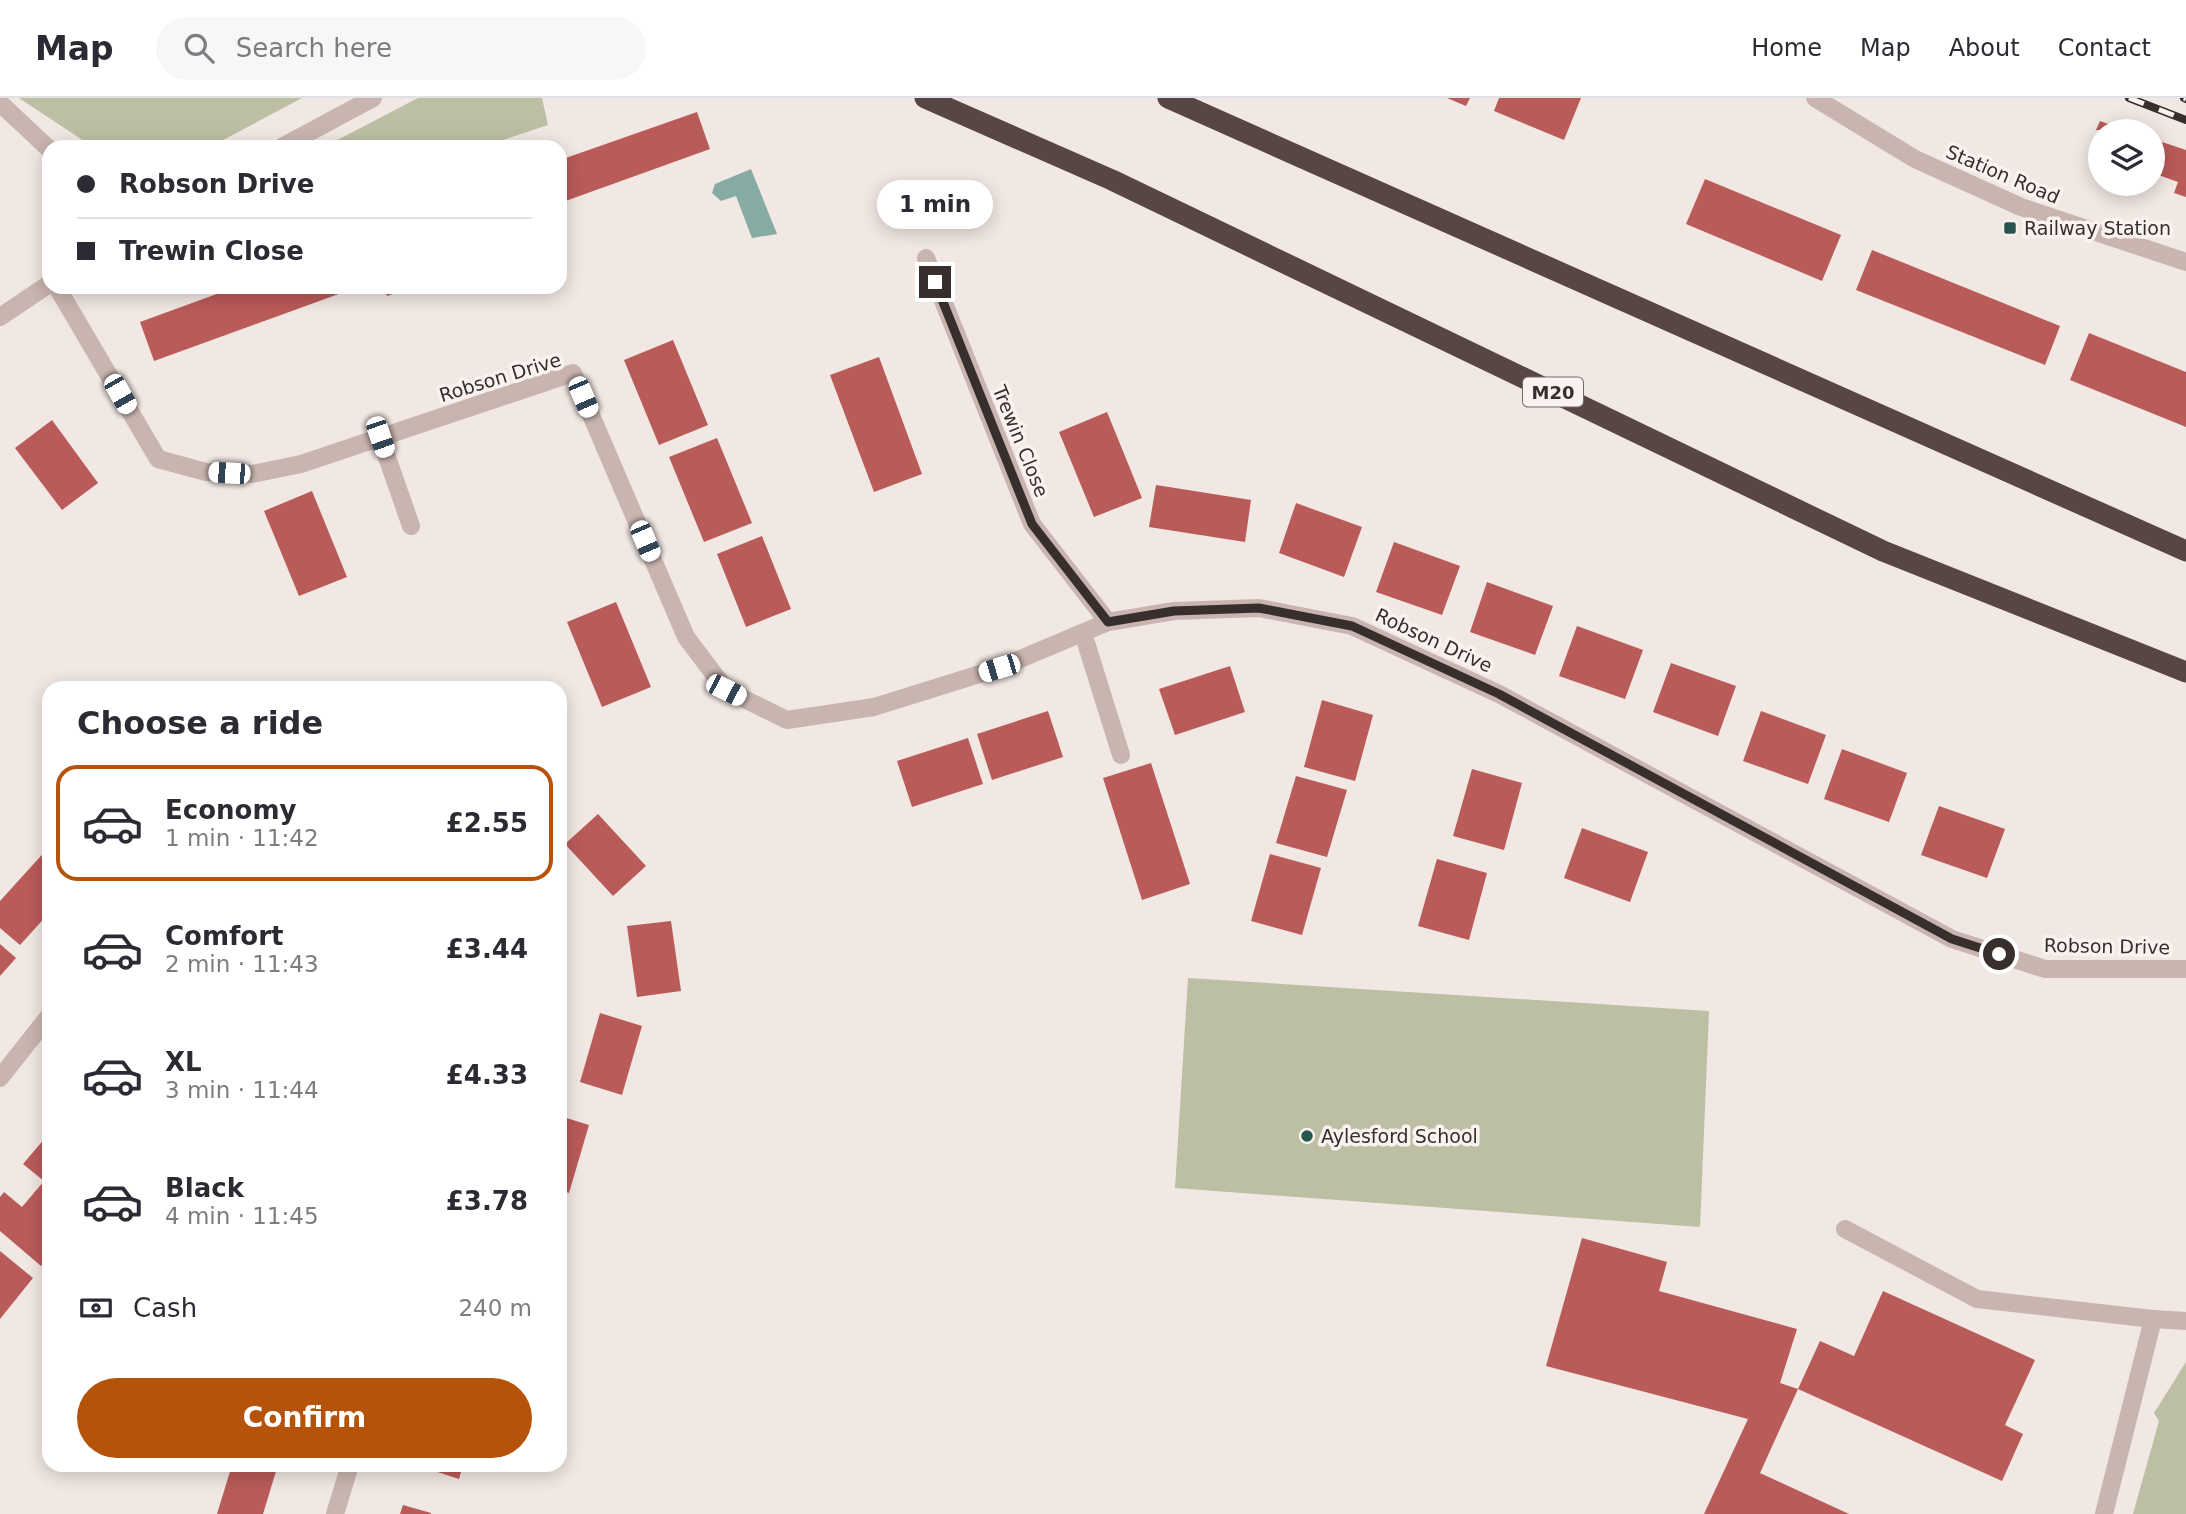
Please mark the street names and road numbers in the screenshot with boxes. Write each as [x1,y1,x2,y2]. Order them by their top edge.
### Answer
street label: Station Road [1943,140,2063,208]
street label: Robson Drive [436,348,564,406]
road number: M20 [1523,378,1583,406]
street label: Trewin Close [988,381,1053,500]
street label: Robson Drive [1372,603,1496,677]
street label: Robson Drive [2044,934,2170,958]

